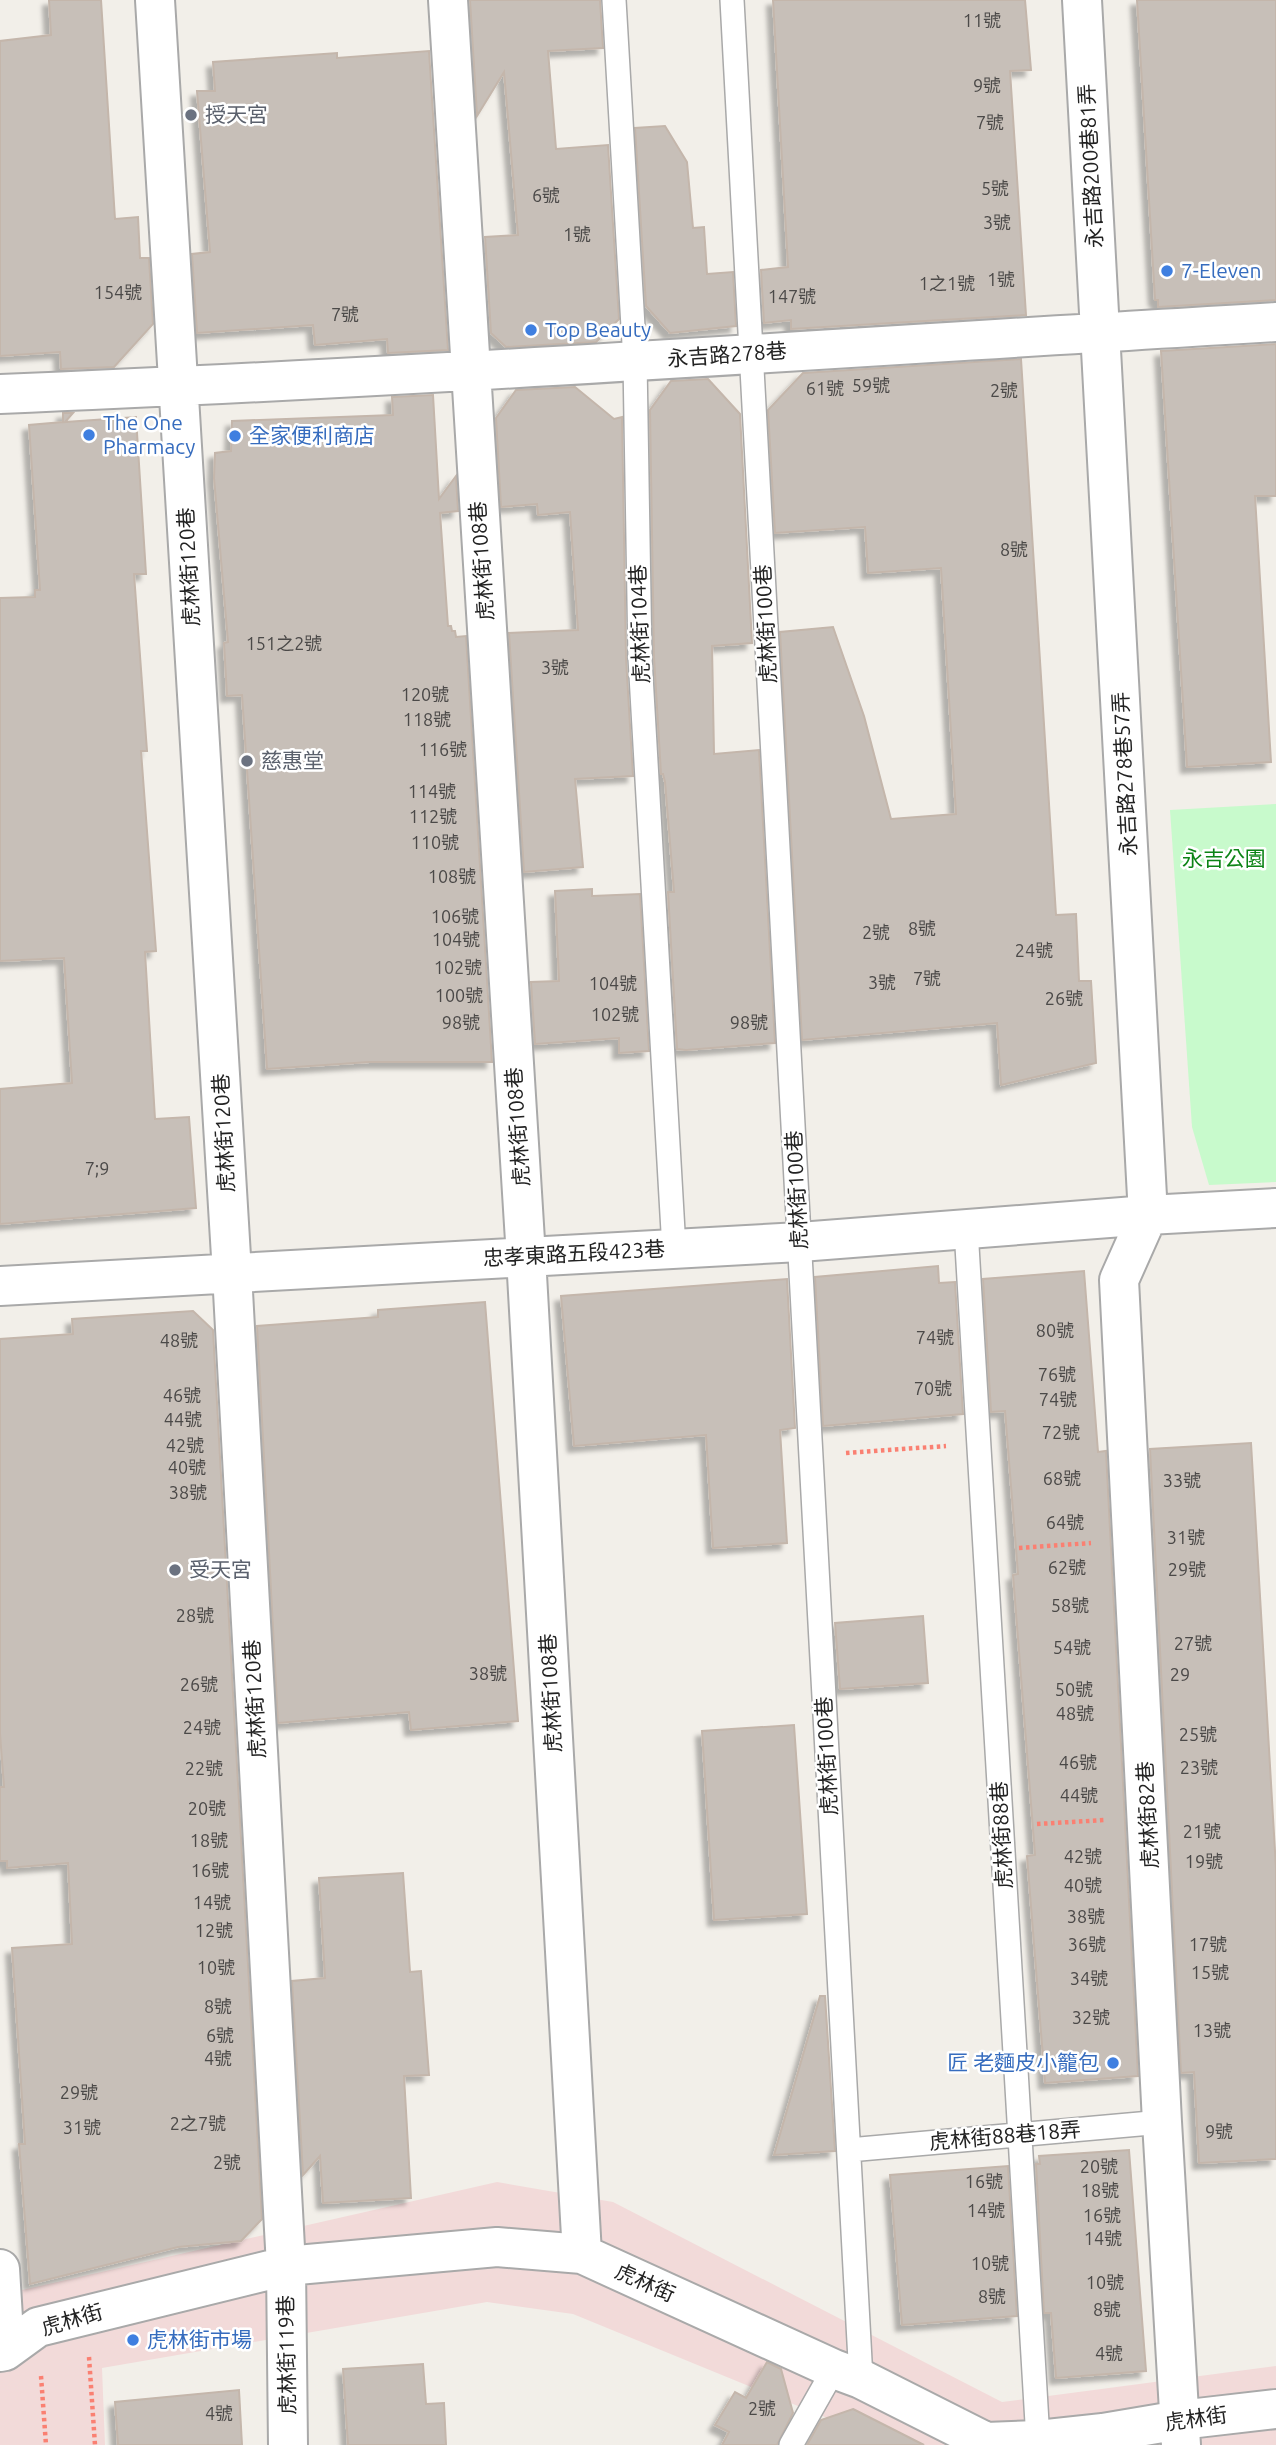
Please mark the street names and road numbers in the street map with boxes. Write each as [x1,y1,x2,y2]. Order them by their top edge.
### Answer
street label: 永吉路200巷81弄 [1074,83,1106,249]
street label: 永吉路278巷 [666,338,787,370]
street label: 虎林街108巷 [465,501,497,622]
street label: 虎林街120巷 [173,507,203,627]
street label: 虎林街104巷 [625,564,653,684]
street label: 虎林街100巷 [750,564,780,684]
street label: 永吉路278巷57弄 [1108,691,1140,857]
street label: 虎林街108巷 [501,1067,533,1188]
street label: 虎林街120巷 [208,1073,238,1193]
street label: 虎林街100巷 [781,1130,811,1250]
street label: 忠孝東路五段423巷 [482,1236,666,1270]
street label: 虎林街108巷 [535,1633,565,1753]
street label: 虎林街120巷 [239,1639,269,1759]
street label: 虎林街100巷 [811,1696,841,1816]
street label: 虎林街82巷 [1132,1761,1162,1869]
street label: 虎林街88巷 [986,1781,1016,1889]
street label: 虎林街88巷18弄 [928,2116,1082,2154]
street label: 虎林街 [612,2258,679,2306]
street label: 虎林街119巷 [273,2295,299,2415]
street label: 虎林街 [38,2299,105,2339]
street label: 虎林街 [1163,2402,1229,2434]

